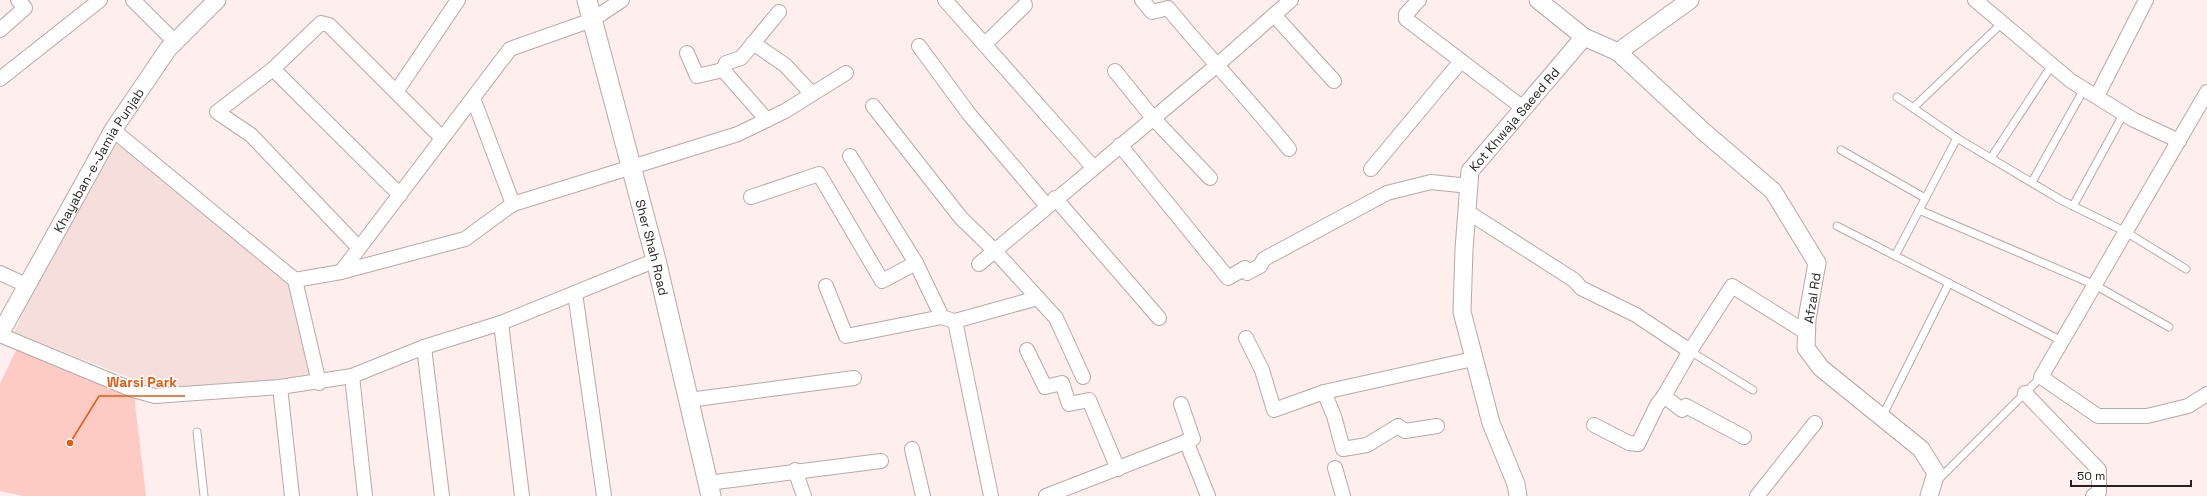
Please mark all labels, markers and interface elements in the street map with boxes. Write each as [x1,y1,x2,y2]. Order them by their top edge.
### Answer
street label: Kot Khwaja Saeed Rd [1465,64,1563,175]
street label: Khayaban-e-Jamia Punjab [50,85,148,236]
street label: Sher Shah Road [631,198,672,297]
street label: Afzal Rd [1800,272,1825,325]
callout: Warsi Park [99,370,185,396]
text: Warsi Park [107,373,177,391]
scale bar [2071,462,2191,488]
text: 50 m [2077,468,2105,484]

